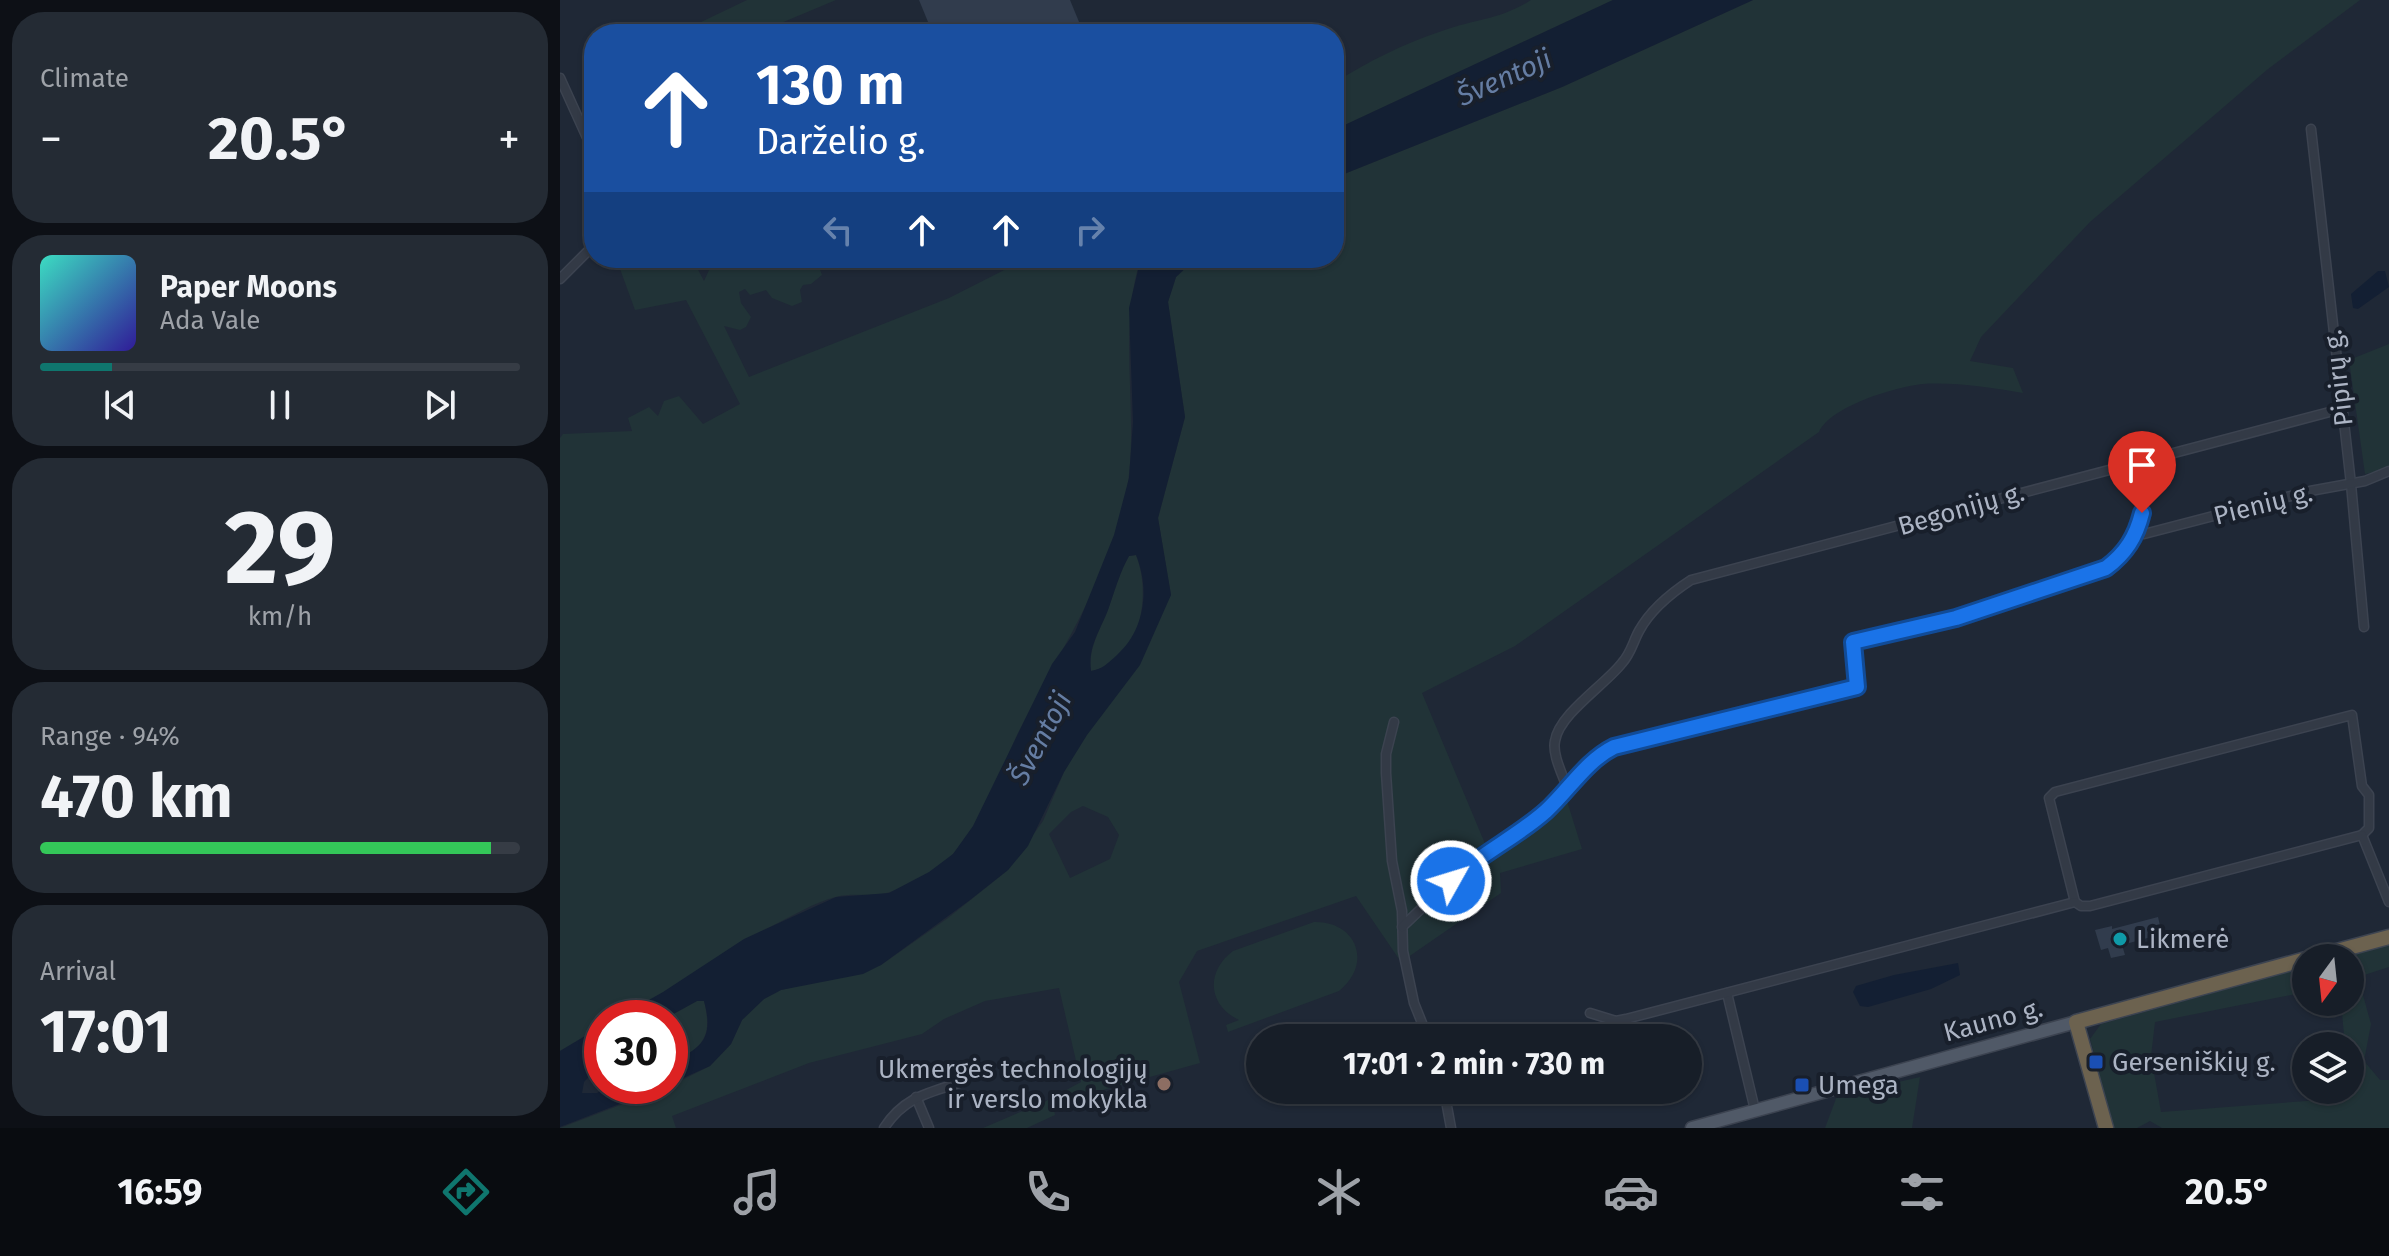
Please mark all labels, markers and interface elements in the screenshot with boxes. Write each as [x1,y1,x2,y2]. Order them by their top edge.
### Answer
water label: Šventoji [1451,42,1557,113]
text: 130 m [756,52,904,119]
icon: ahead [624,56,728,160]
text: Climate [40,63,129,94]
text: 20.5° [208,103,352,175]
text: − [40,113,62,166]
text: + [498,113,520,166]
text: Darželio g. [756,120,926,164]
icon: left [816,208,860,252]
icon: ahead [900,208,944,252]
icon: ahead [984,208,1028,252]
icon: right [1068,208,1112,252]
text: Paper Moons [160,269,337,305]
text: Ada Vale [160,305,260,336]
street label: Pipirų g. [2317,328,2360,428]
icon: previous [98,383,142,427]
icon: pause [258,383,302,427]
icon: next [418,383,462,427]
pin [2108,431,2176,513]
icon: arrive [2120,443,2164,487]
street label: Begonijų g. [1894,477,2028,542]
street label: Pienių g. [2210,477,2316,532]
text: 29 [225,486,335,611]
text: km/h [248,601,312,632]
water label: Šventoji [1002,686,1079,791]
text: Range · 94% [40,721,180,752]
text: 470 km [40,761,233,833]
position arrow [1409,839,1493,923]
place label: Likmerė [2136,924,2229,955]
marker: Likmerė [2111,930,2129,948]
north arrow [2292,944,2364,1016]
map controls [2292,944,2364,1104]
text: Arrival [40,956,116,987]
street label: Kauno g. [1940,992,2046,1049]
text: 17:01 [40,996,172,1068]
speed limit sign: 30 [584,1000,688,1104]
button: layers [2292,1032,2364,1104]
text: 17:01 · 2 min · 730 m [1343,1046,1605,1082]
place label: Gerseniškių g. [2112,1047,2276,1078]
marker: Gerseniškių g. [2087,1053,2105,1071]
place label: Ukmergės technologijų ir verslo mokykla [878,1054,1148,1115]
place label: Umega [1818,1070,1899,1101]
marker: Ukmergės technologijų ir verslo mokykla [1155,1075,1173,1093]
marker: Umega [1793,1076,1811,1094]
icon: directions [438,1164,494,1220]
icon: music [729,1164,785,1220]
icon: phone [1020,1164,1076,1220]
icon: climate [1311,1164,1367,1220]
icon: car [1603,1164,1659,1220]
icon: filters [1894,1164,1950,1220]
text: 16:59 [118,1170,202,1214]
text: 20.5° [2185,1170,2271,1214]

